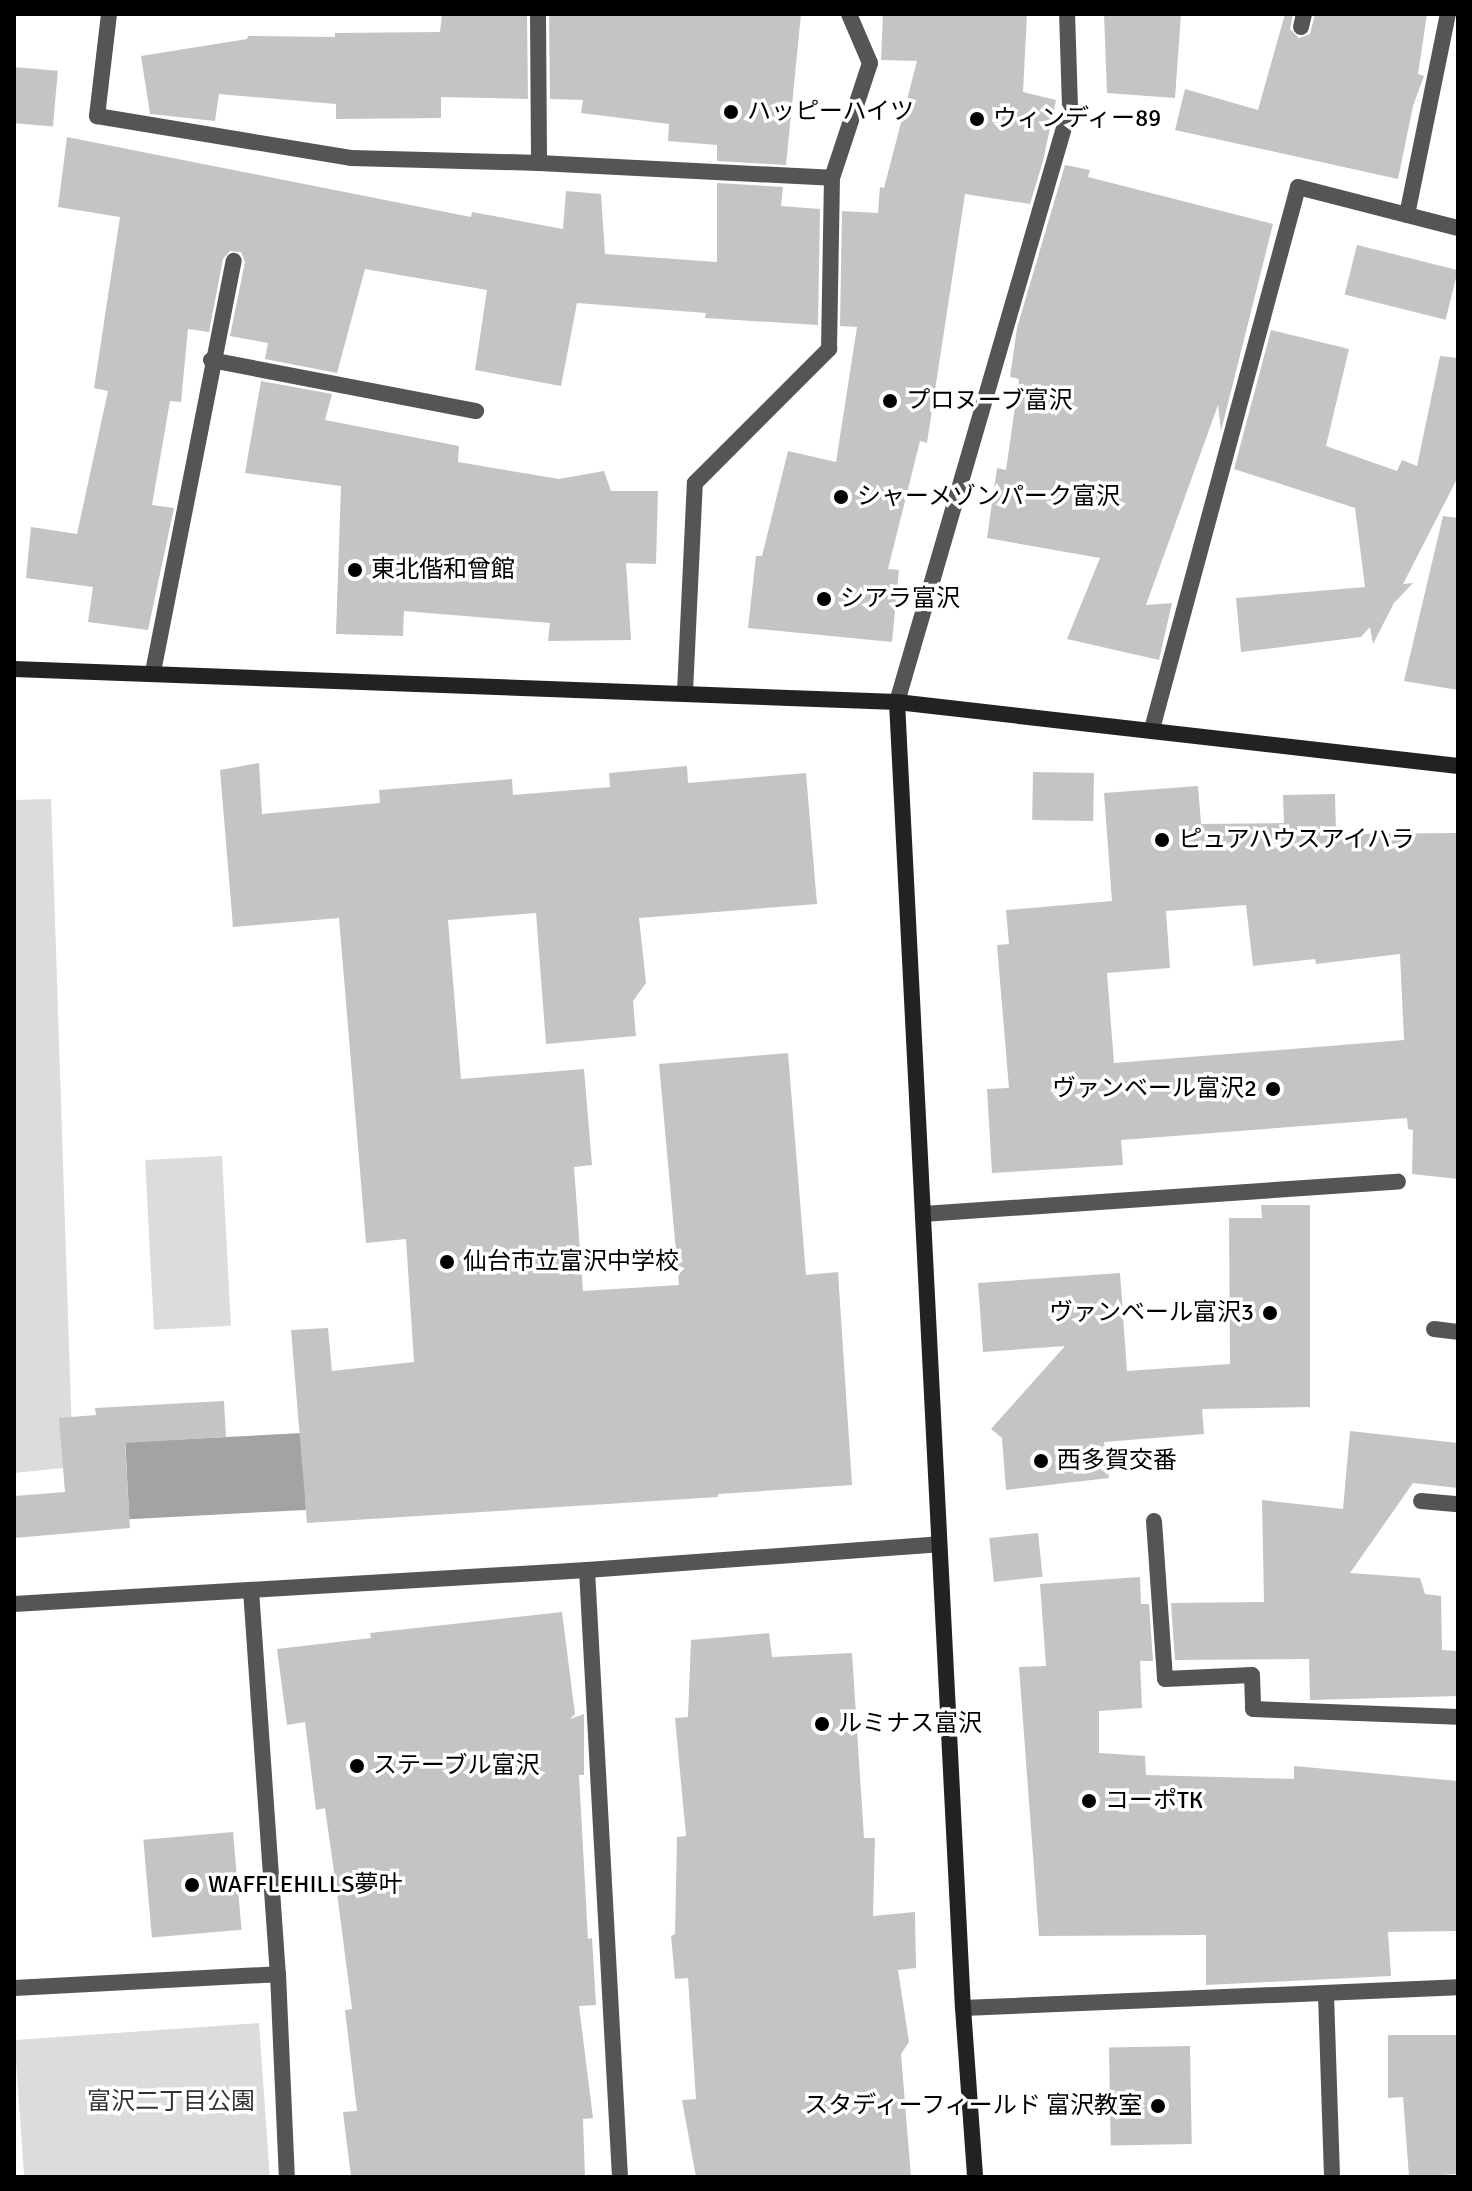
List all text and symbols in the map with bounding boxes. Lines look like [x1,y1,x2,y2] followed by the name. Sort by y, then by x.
[747,98,915,126] place label: ハッピーハイツ
[722,103,740,121] marker: ハッピーハイツ
[993,105,1163,133] place label: ウィンディー89
[968,110,986,128] marker: ウィンディー89
[906,387,1074,415] place label: プロヌーブ富沢
[881,392,899,410] marker: プロヌーブ富沢
[857,483,1121,511] place label: シャーメゾンパーク富沢
[832,488,850,506] marker: シャーメゾンパーク富沢
[371,556,515,584] place label: 東北偕和曾館
[346,561,364,579] marker: 東北偕和曾館
[840,585,960,613] place label: シアラ富沢
[815,590,833,608] marker: シアラ富沢
[1178,826,1418,854] place label: ピュアハウスアイハラ
[1153,831,1171,849] marker: ピュアハウスアイハラ
[1052,1075,1257,1103] place label: ヴァンベール富沢2
[1264,1080,1282,1098] marker: ヴァンベール富沢2
[463,1248,679,1276] place label: 仙台市立富沢中学校
[438,1253,456,1271] marker: 仙台市立富沢中学校
[1049,1299,1254,1327] place label: ヴァンベール富沢3
[1261,1304,1279,1322] marker: ヴァンベール富沢3
[1057,1447,1177,1475] place label: 西多賀交番
[1032,1452,1050,1470] marker: 西多賀交番
[838,1710,982,1738] place label: ルミナス富沢
[813,1715,831,1733] marker: ルミナス富沢
[373,1752,541,1780] place label: ステーブル富沢
[348,1757,366,1775] marker: ステーブル富沢
[1105,1787,1203,1815] place label: コーポTK
[1080,1792,1098,1810] marker: コーポTK
[208,1871,402,1899] place label: WAFFLEHILLS夢叶
[183,1876,201,1894] marker: WAFFLEHILLS夢叶
[87,2088,255,2116] park label: 富沢二丁目公園
[801,2092,1142,2120] place label: スタディーフィールド 富沢教室
[1149,2097,1167,2115] marker: スタディーフィールド 富沢教室

